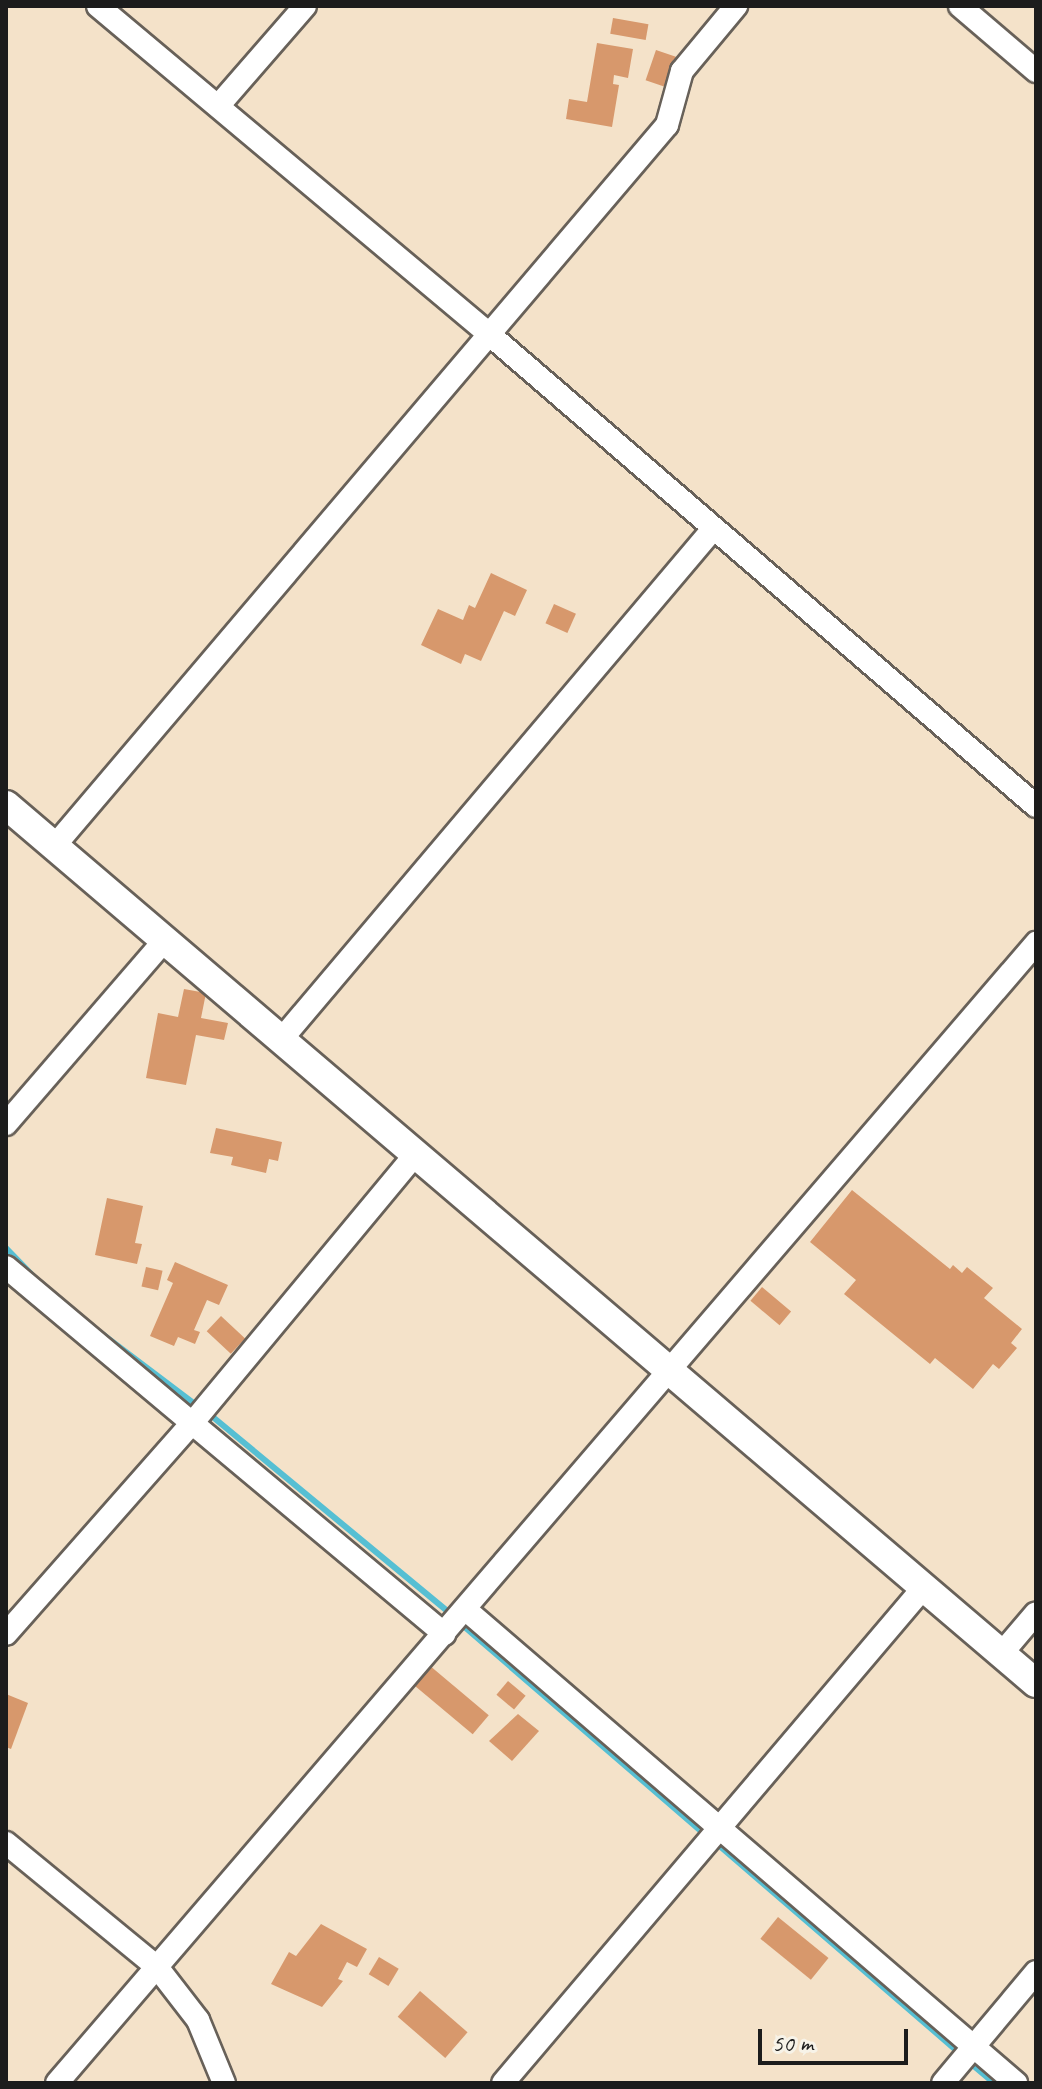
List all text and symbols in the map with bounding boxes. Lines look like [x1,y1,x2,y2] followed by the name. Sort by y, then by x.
[762,2013,912,2063] scale bar
[772,2028,813,2058] text: 50 m

